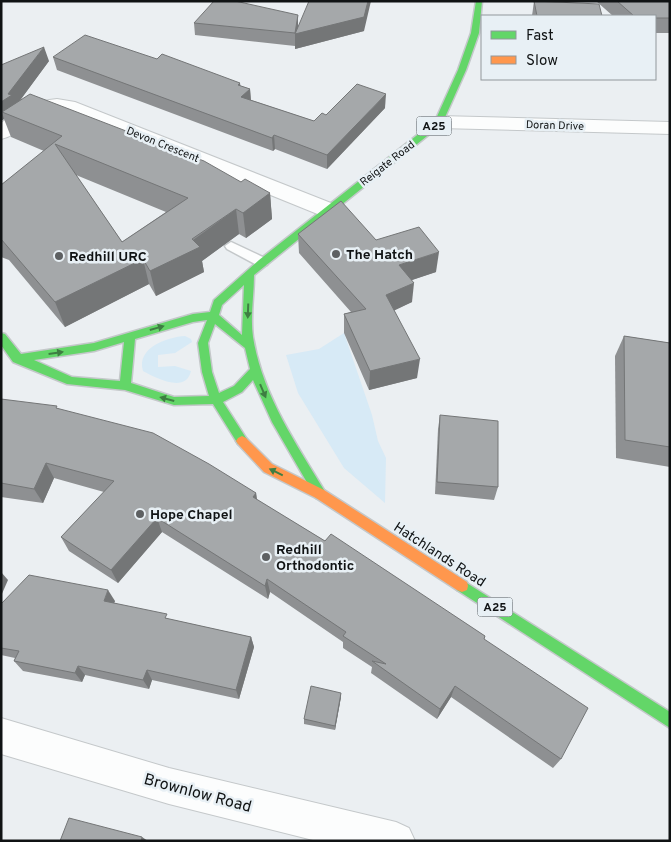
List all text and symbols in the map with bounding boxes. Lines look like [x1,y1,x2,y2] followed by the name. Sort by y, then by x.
[481,15,656,80] legend
[526,27,554,46] text: Fast
[526,52,558,71] text: Slow
[416,116,452,136] road number: A25
[526,118,584,134] street label: Doran Drive
[124,124,201,166] street label: Devon Crescent
[357,138,418,190] street label: Reigate Road
[346,247,413,264] place label: The Hatch
[330,248,342,260] marker: The Hatch
[69,249,147,266] place label: Redhill URC
[53,250,65,262] marker: Redhill URC
[243,303,251,319] one-way arrow
[150,324,165,332] one-way arrow
[48,348,64,356] one-way arrow
[259,384,267,399] one-way arrow
[160,395,175,403] one-way arrow
[269,468,283,476] one-way arrow
[150,507,233,524] place label: Hope Chapel
[134,508,146,520] marker: Hope Chapel
[390,519,488,591] street label: Hatchlands Road
[276,542,354,575] place label: Redhill Orthodontic
[260,551,272,563] marker: Redhill Orthodontic
[478,598,512,616] road number: A25
[141,770,254,818] street label: Brownlow Road

